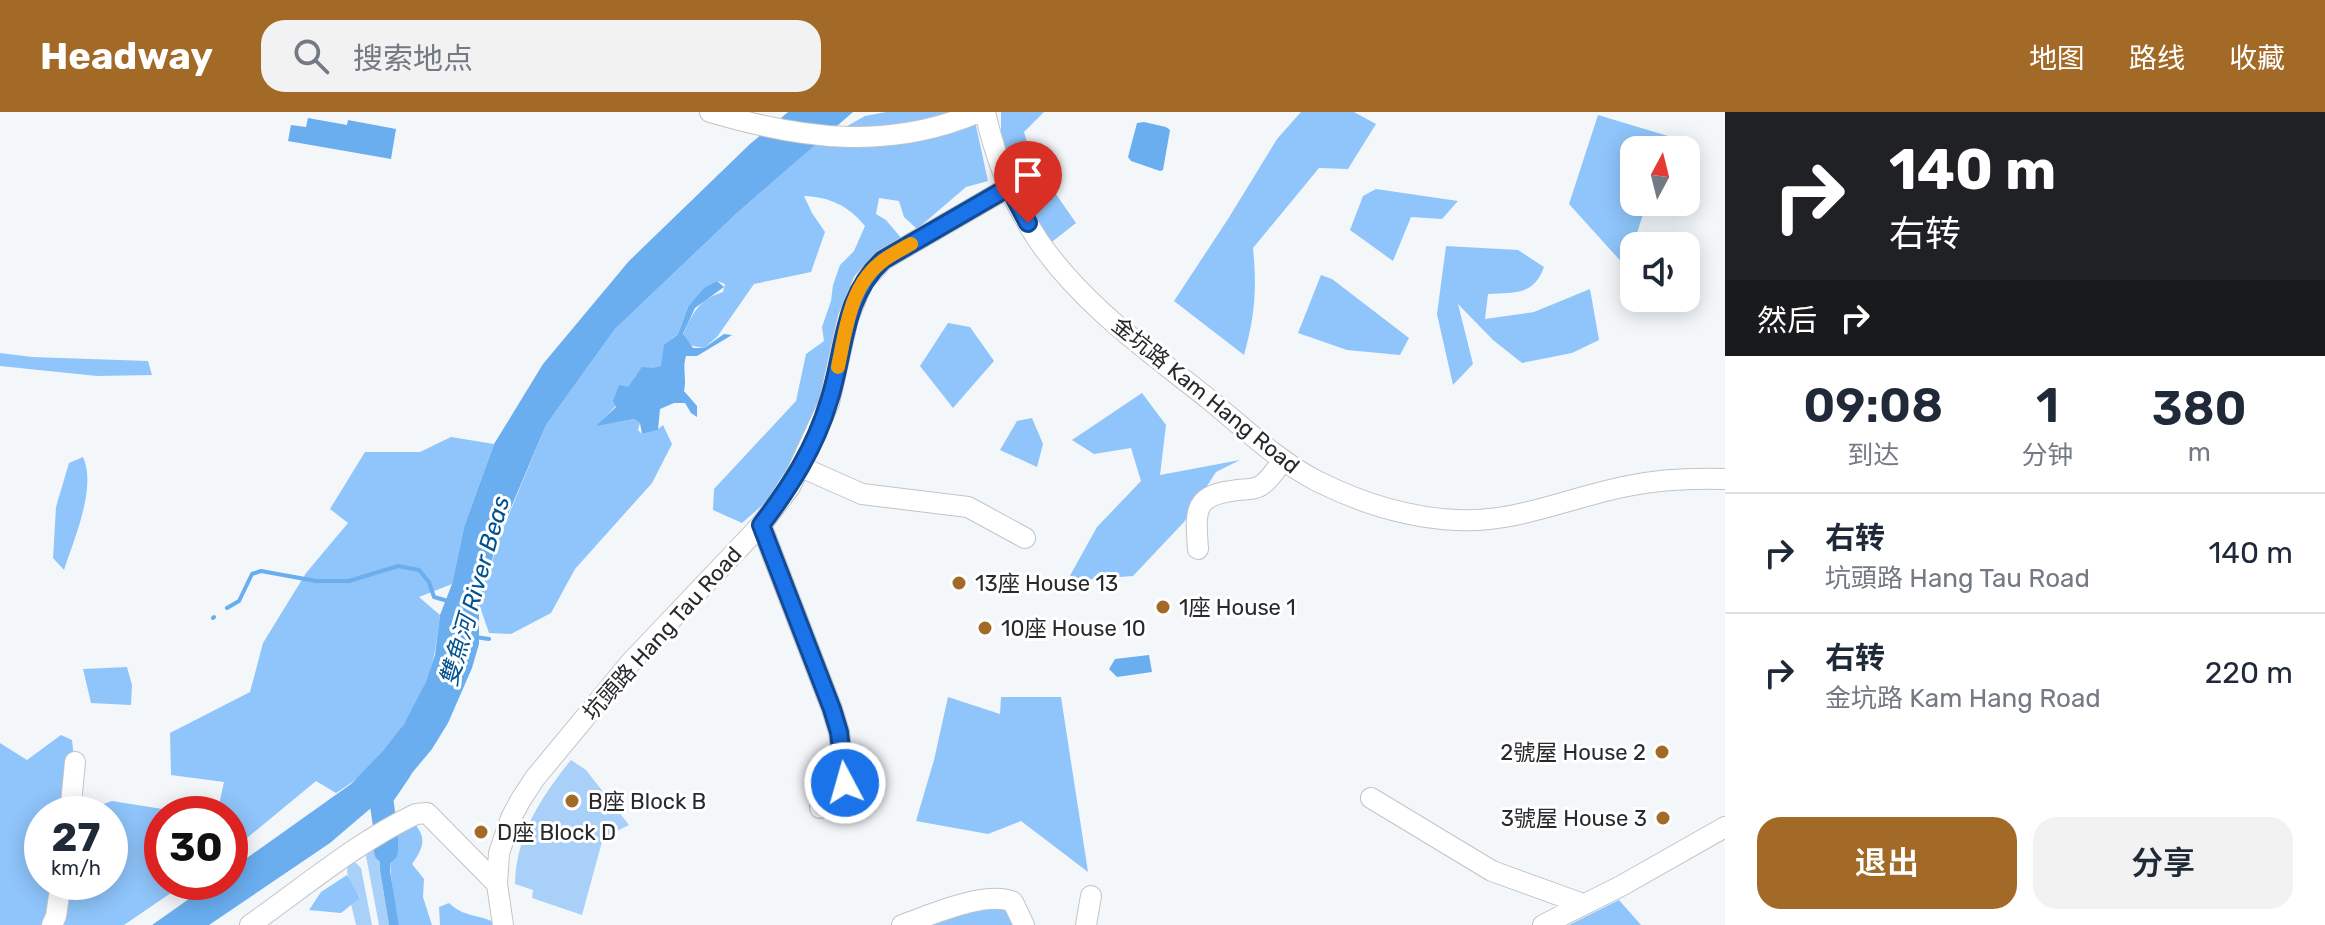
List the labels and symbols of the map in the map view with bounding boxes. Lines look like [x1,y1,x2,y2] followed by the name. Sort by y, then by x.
[1620,136,1700,216] north arrow
[994,141,1062,223] pin
[1106,311,1305,479] street label: 金坑路 Kam Hang Road
[434,493,516,689] water label: 雙魚河 River Beas
[577,541,747,726] street label: 坑頭路 Hang Tau Road
[975,570,1118,597] place label: 13座 House 13
[950,574,968,592] marker: 13座 House 13
[1179,594,1296,621] place label: 1座 House 1
[1154,598,1172,616] marker: 1座 House 1
[1001,615,1146,642] place label: 10座 House 10
[976,619,994,637] marker: 10座 House 10
[1500,739,1646,766] place label: 2號屋 House 2
[803,741,887,825] position arrow
[1653,743,1671,761] marker: 2號屋 House 2
[588,788,706,815] place label: B座 Block B
[563,792,581,810] marker: B座 Block B
[144,796,248,900] speed limit sign: 30
[1501,805,1647,832] place label: 3號屋 House 3
[1654,809,1672,827] marker: 3號屋 House 3
[497,819,616,846] place label: D座 Block D
[472,823,490,841] marker: D座 Block D

